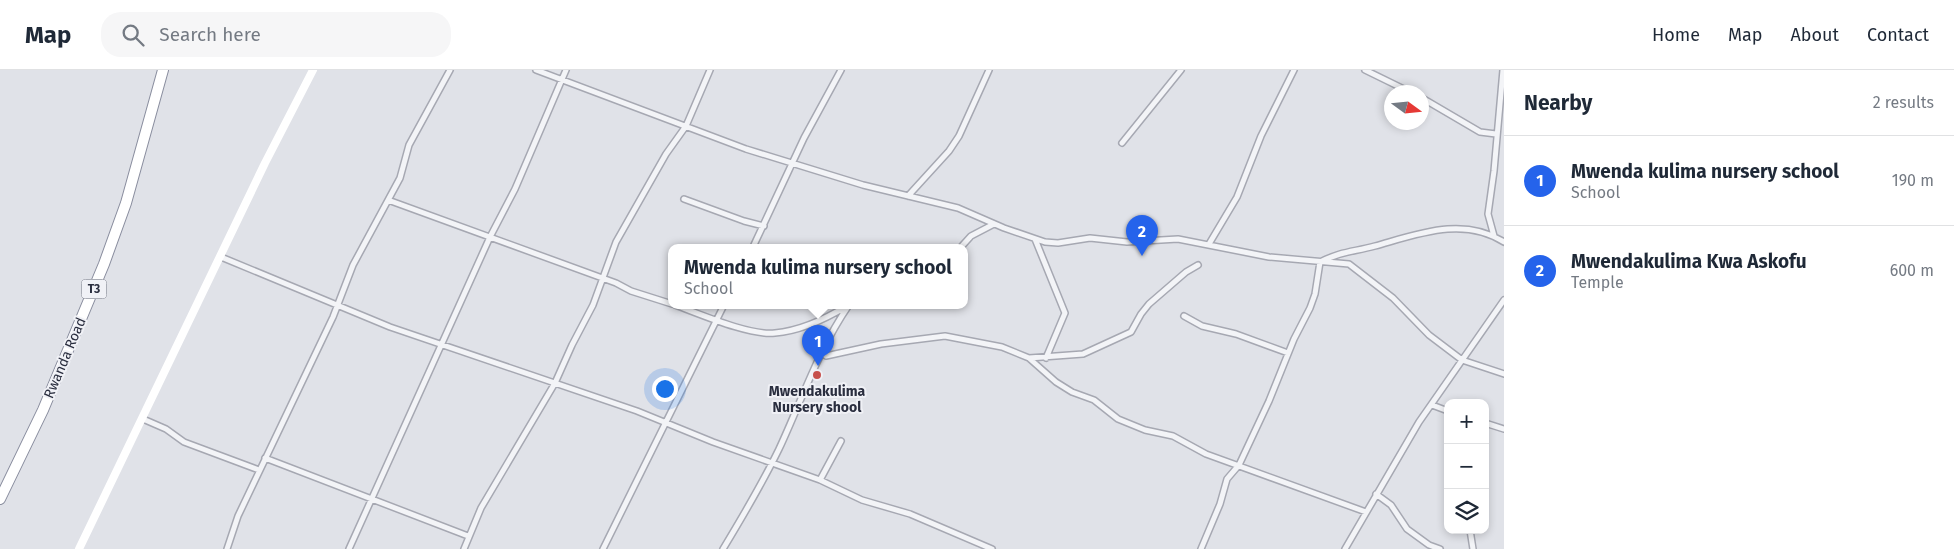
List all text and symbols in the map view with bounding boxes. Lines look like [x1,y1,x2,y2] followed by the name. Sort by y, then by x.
[101,12,451,57] search box
[25,21,71,49] text: Map
[119,21,147,49] icon: search
[159,23,261,46] text: Search here
[1652,24,1700,46] text: Home
[1728,24,1762,46] text: Map
[1790,24,1839,46] text: About
[1867,24,1929,46] text: Contact
[1384,85,1429,130] north arrow
[1524,90,1592,116] text: Nearby
[1873,93,1934,112] text: 2 results
[1571,160,1839,183] text: Mwenda kulima nursery school
[1536,171,1544,190] text: 1
[1892,171,1934,190] text: 190 m
[1571,183,1620,202] text: School
[1126,215,1158,256] pin: 2
[668,244,968,309] popup
[1571,250,1807,273] text: Mwendakulima Kwa Askofu
[684,256,952,279] text: Mwenda kulima nursery school
[1536,261,1544,280] text: 2
[1890,261,1934,280] text: 600 m
[1571,273,1624,292] text: Temple
[684,279,733,298] text: School
[82,280,106,298] road number: T3
[40,315,90,401] street label: Rwanda Road
[802,325,834,366] pin: 1
[811,369,823,381] marker: Mwendakulima Nursery shool
[652,376,678,402] your location
[769,383,866,416] place label: Mwendakulima Nursery shool
[1444,399,1489,534] map controls
[1444,399,1489,444] button: +
[1444,444,1489,489] button: −
[1444,489,1489,534] button: layers

